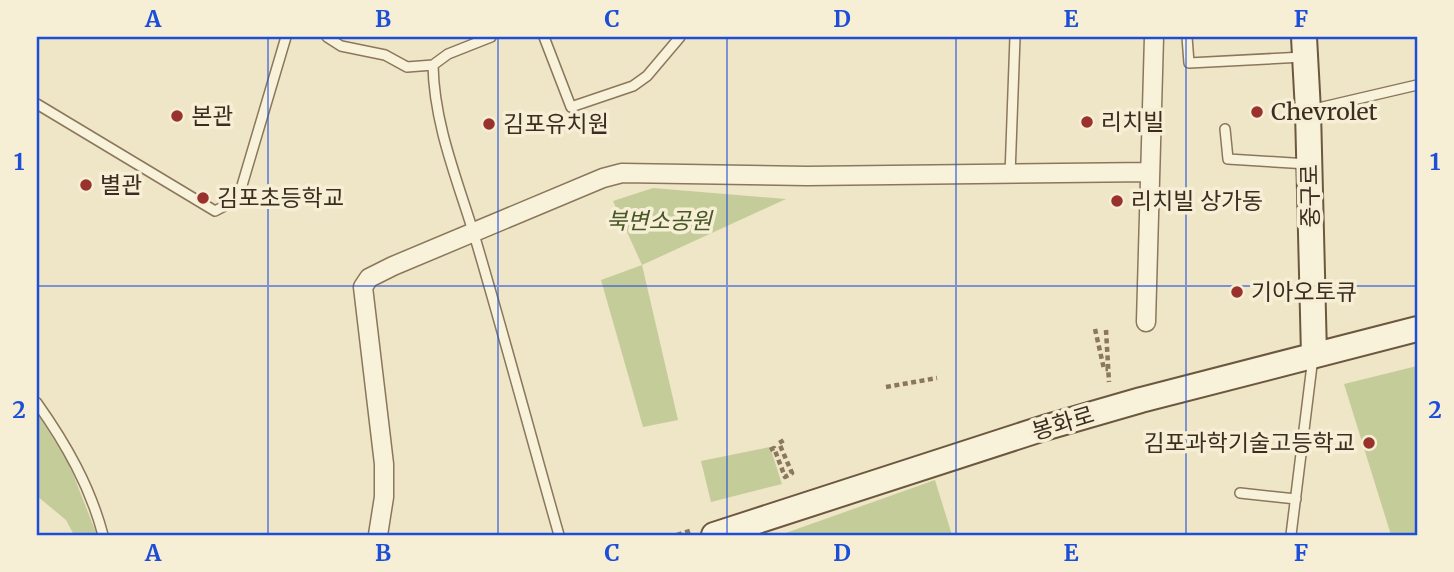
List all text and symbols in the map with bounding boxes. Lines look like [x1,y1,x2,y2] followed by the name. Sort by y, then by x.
[144,4,162,33] text: A
[375,4,391,33] text: B
[604,4,620,33] text: C
[833,4,851,33] text: D
[1063,4,1079,33] text: E
[1294,4,1308,33] text: F
[1271,97,1378,126] place label: Chevrolet
[191,101,233,130] place label: 본관
[1249,104,1265,120] marker: Chevrolet
[1101,107,1164,136] place label: 리치빌
[169,108,185,124] marker: 본관
[503,109,609,138] place label: 김포유치원
[1079,114,1095,130] marker: 리치빌
[481,116,497,132] marker: 김포유치원
[14,147,25,176] text: 1
[1430,147,1441,176] text: 1
[1294,164,1325,228] street label: 중구로
[100,170,142,199] place label: 별관
[78,177,94,193] marker: 별관
[217,183,344,212] place label: 김포초등학교
[1131,186,1263,215] place label: 리치빌 상가동
[195,190,211,206] marker: 김포초등학교
[1109,193,1125,209] marker: 리치빌 상가동
[606,206,714,235] park label: 북변소공원
[1251,277,1357,306] place label: 기아오토큐
[1229,284,1245,300] marker: 기아오토큐
[12,395,26,424] text: 2
[1428,395,1442,424] text: 2
[1028,399,1097,446] street label: 봉화로
[1143,428,1355,457] place label: 김포과학기술고등학교
[1361,435,1377,451] marker: 김포과학기술고등학교
[144,538,162,567] text: A
[375,538,391,567] text: B
[604,538,620,567] text: C
[833,538,851,567] text: D
[1063,538,1079,567] text: E
[1294,538,1308,567] text: F

